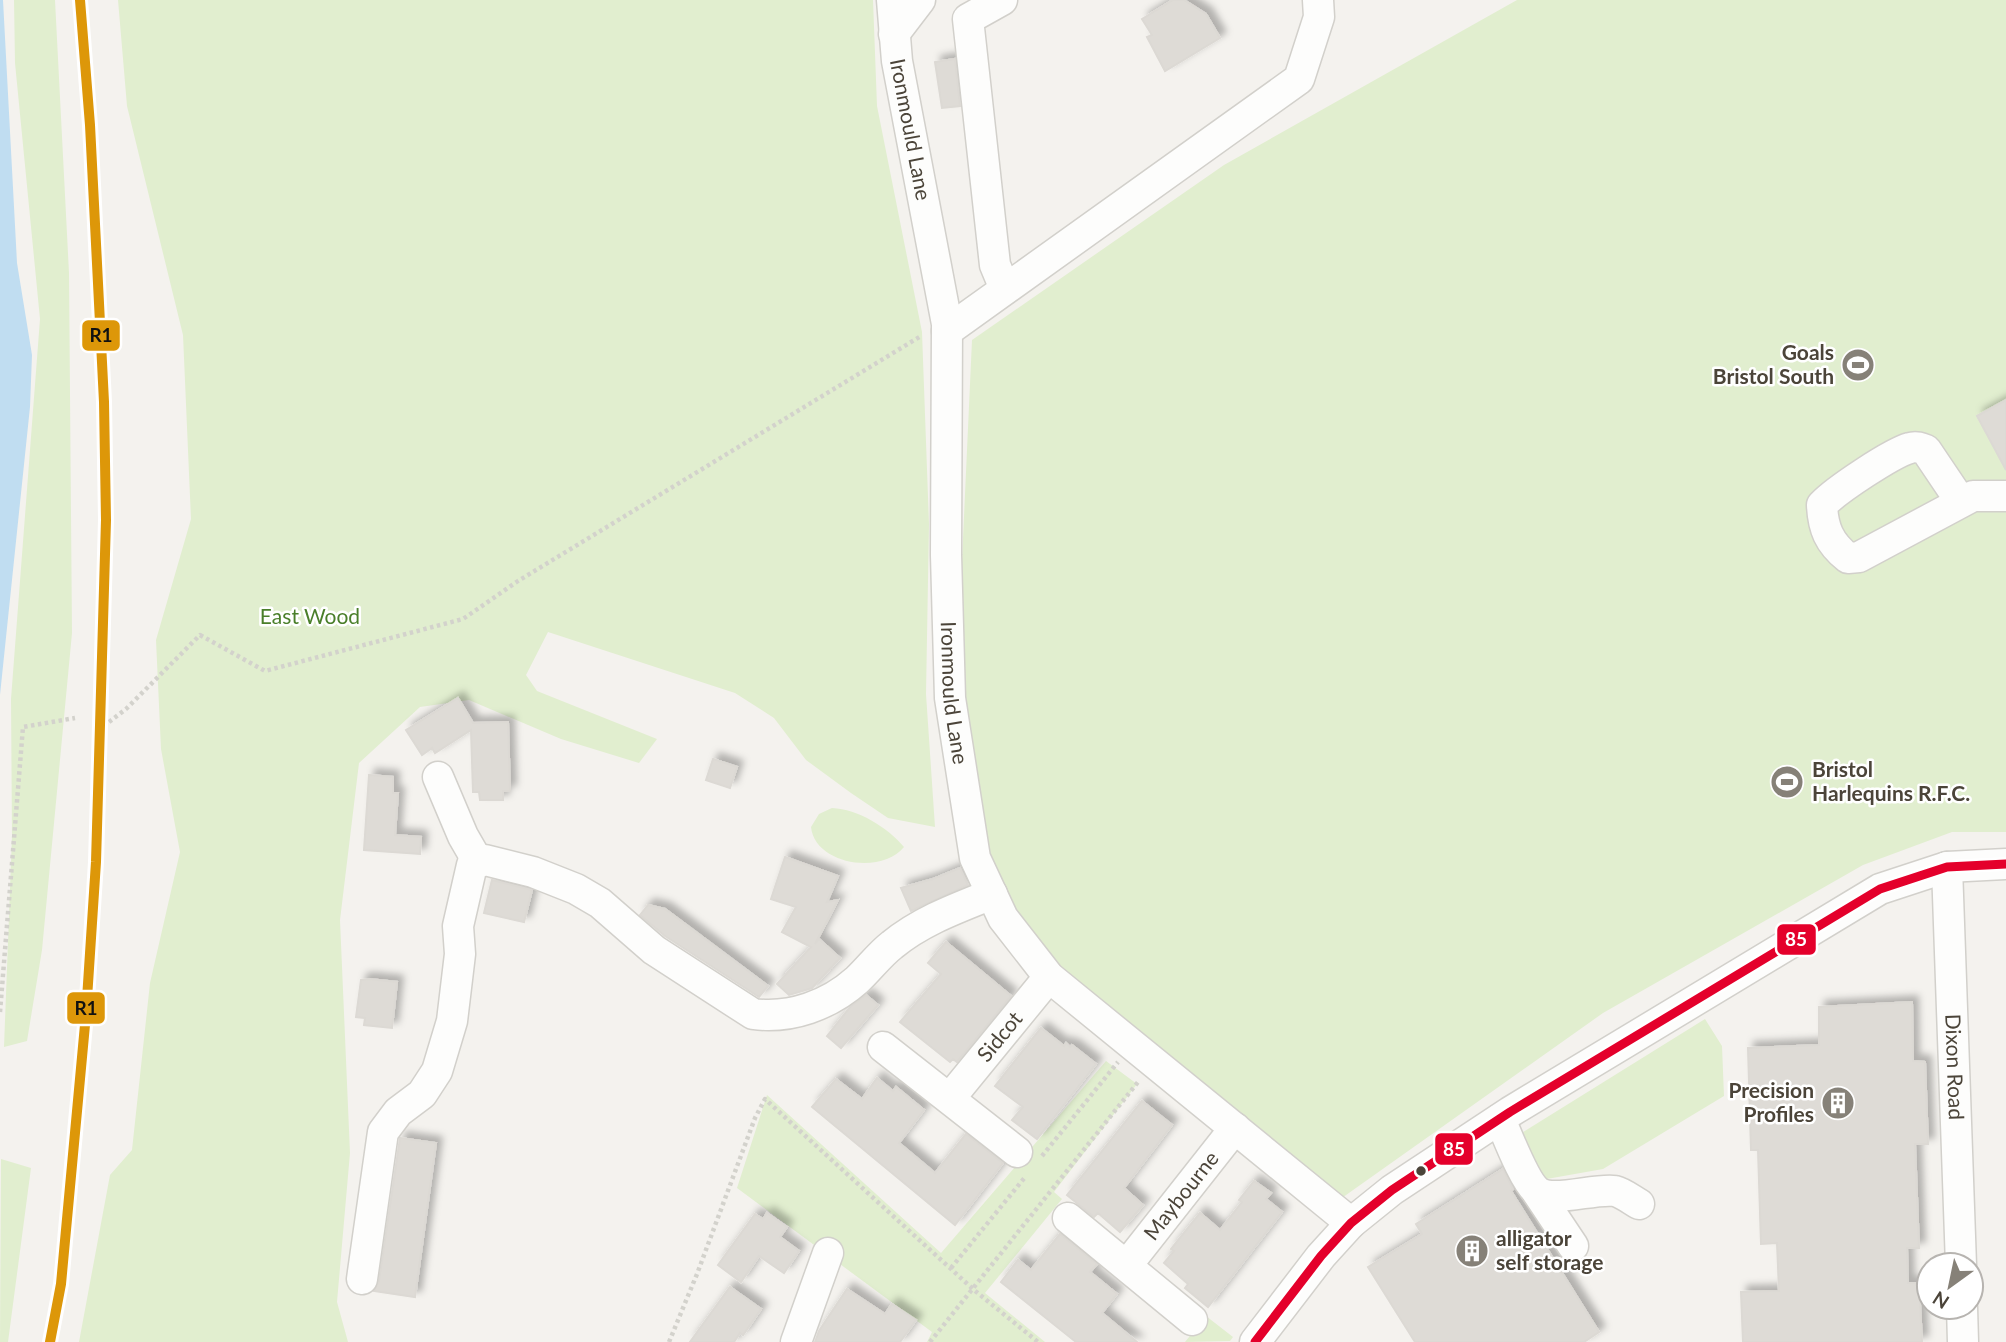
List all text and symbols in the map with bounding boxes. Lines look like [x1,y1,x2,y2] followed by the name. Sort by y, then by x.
[886,56,937,202] street label: Ironmould Lane
[81,319,121,352] line badge: R1
[89,323,113,346] text: R1
[1713,339,1834,388] place label: Goals Bristol South
[1839,346,1877,384] sports icon: Goals Bristol South
[260,603,360,628] park label: East Wood
[937,621,974,766] street label: Ironmould Lane
[1812,756,1970,805] place label: Bristol Harlequins R.F.C.
[1768,763,1806,801] sports icon: Bristol Harlequins R.F.C.
[1776,923,1817,956] line badge: 85
[1785,927,1807,950] text: 85
[66,991,106,1025] line badge: R1
[74,996,98,1019] text: R1
[971,1005,1027,1066] street label: Sidcot
[1941,1013,1970,1120] street label: Dixon Road
[1728,1077,1814,1126] place label: Precision Profiles
[1819,1084,1857,1122] building icon: Precision Profiles
[1434,1132,1474,1166] line badge: 85
[1443,1137,1465,1160] text: 85
[1138,1146,1223,1244] street label: Maybourne
[1414,1164,1428,1178] unlabelled marker
[1496,1225,1603,1274] place label: alligator self storage
[1453,1232,1491,1270] building icon: alligator self storage
[1915,1251,1985,1321] north arrow
[1928,1287,1953,1314] text: N

